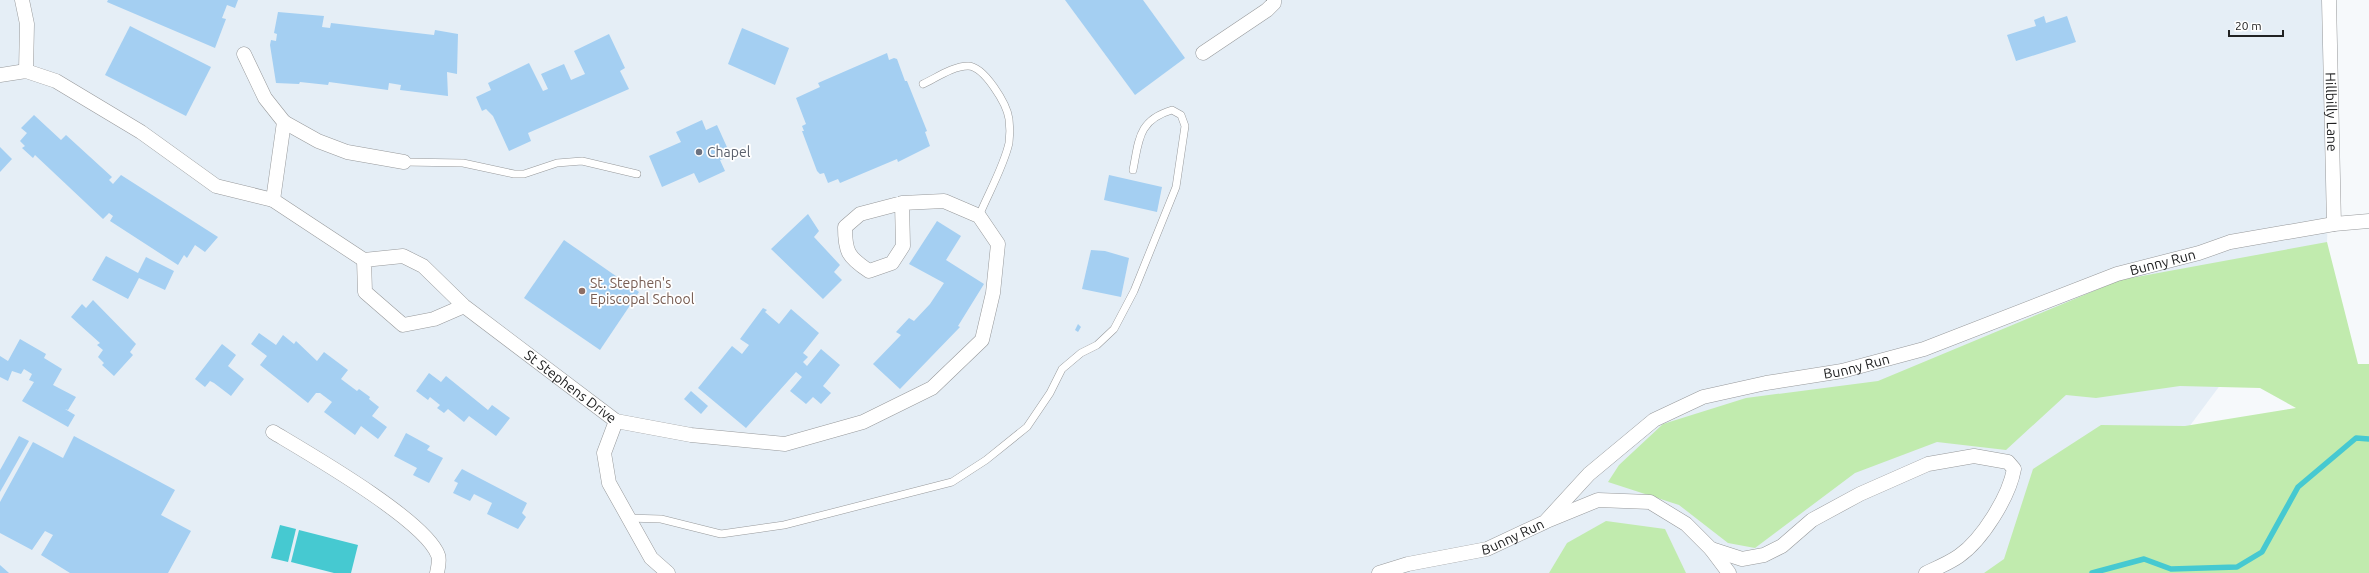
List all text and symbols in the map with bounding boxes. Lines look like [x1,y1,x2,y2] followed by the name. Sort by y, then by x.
[2229,12,2283,38] scale bar
[2235,19,2262,32] text: 20 m
[2323,72,2340,152] street label: Hillbilly Lane
[707,144,751,160] place label: Chapel
[694,147,704,157] marker: Chapel
[2128,246,2197,278] street label: Bunny Run
[590,275,695,307] place label: St. Stephen's Episcopal School
[577,286,587,296] marker: St. Stephen's Episcopal School
[521,347,620,426] street label: St Stephens Drive
[1822,351,1891,382] street label: Bunny Run
[1480,516,1547,558] street label: Bunny Run

